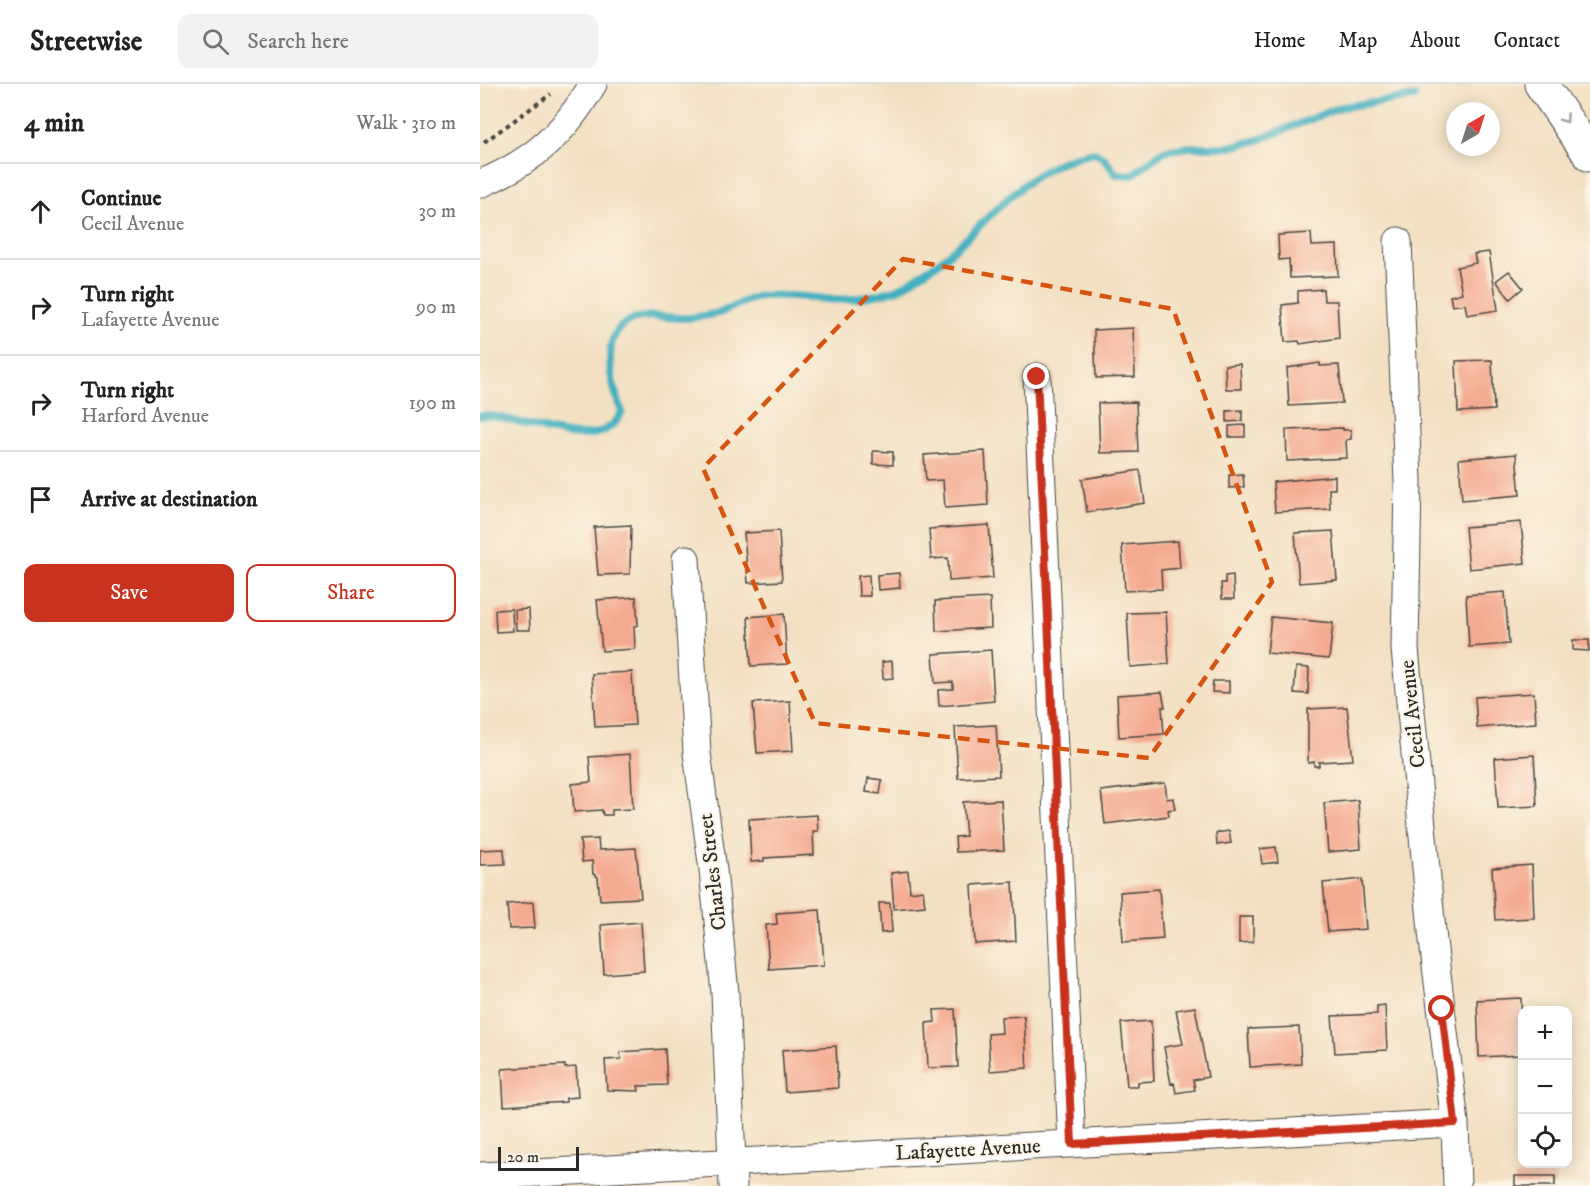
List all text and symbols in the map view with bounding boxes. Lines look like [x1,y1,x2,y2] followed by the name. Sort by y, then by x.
[178,14,598,68] search box
[30,24,142,59] text: Streetwise
[199,25,232,58] icon: search
[247,28,349,55] text: Search here
[1254,28,1306,54] text: Home
[1339,28,1377,54] text: Map
[1410,28,1461,54] text: About
[1494,28,1560,54] text: Contact
[1446,102,1500,156] north arrow
[24,107,84,140] text: 4 min
[356,111,456,136] text: Walk · 310 m
[1558,113,1569,124] one-way arrow
[81,185,162,212] text: Continue
[24,195,57,228] icon: ahead
[418,199,456,224] text: 30 m
[81,212,184,237] text: Cecil Avenue
[81,281,174,308] text: Turn right
[24,291,57,324] icon: right
[416,295,456,320] text: 90 m
[81,308,220,333] text: Lafayette Avenue
[1023,363,1049,389] route end
[81,377,174,404] text: Turn right
[24,387,57,420] icon: right
[409,391,456,416] text: 190 m
[81,404,209,429] text: Harford Avenue
[24,483,57,516] icon: arrive
[81,486,258,513] text: Arrive at destination
[24,564,234,622] button: Save
[246,564,456,622] button: Share
[1394,658,1432,769] street label: Cecil Avenue
[693,812,733,932] street label: Charles Street
[1428,995,1454,1021] route start
[1518,1006,1572,1168] map controls
[1518,1006,1572,1060] button: +
[1518,1060,1572,1114] button: −
[1518,1114,1572,1168] button: locate
[895,1133,1042,1167] street label: Lafayette Avenue
[498,1144,579,1172] scale bar
[507,1147,539,1167] text: 20 m

